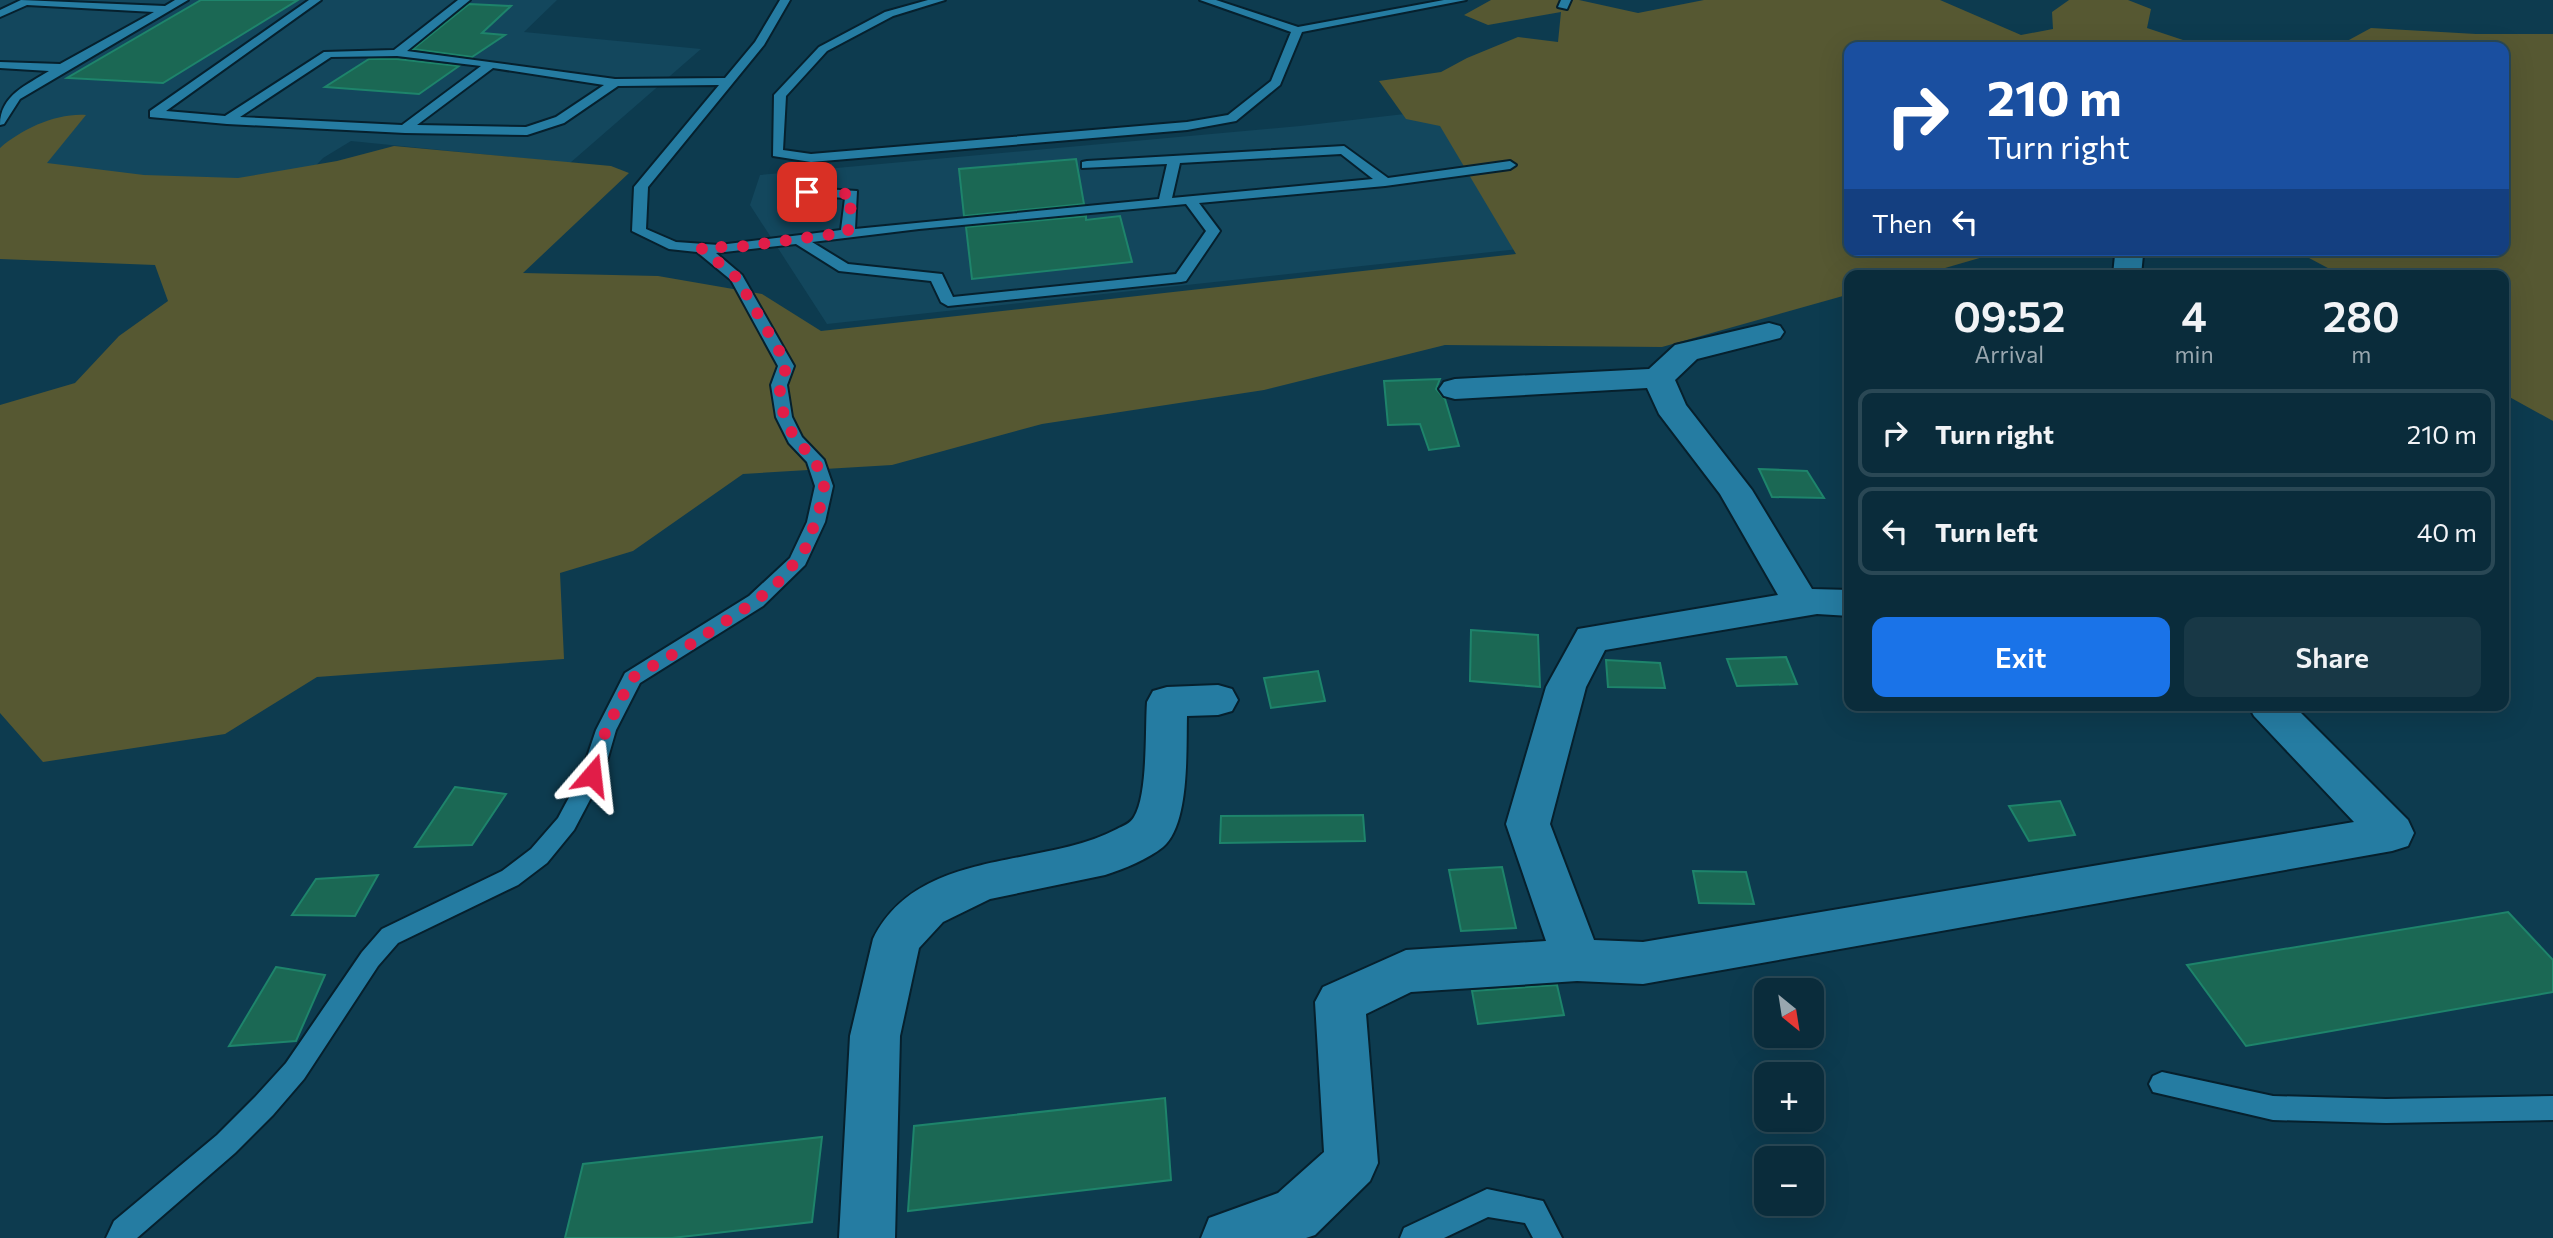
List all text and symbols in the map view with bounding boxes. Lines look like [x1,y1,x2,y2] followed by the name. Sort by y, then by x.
[1987,66,2122,126] text: 210 m
[1872,70,1963,161] icon: right
[1987,126,2130,166] text: Turn right
[777,162,837,222] pin
[788,173,826,211] icon: arrive
[1946,203,1984,241] icon: left
[1872,207,1932,238] text: Then
[1953,289,2065,341] text: 09:52
[2181,289,2207,341] text: 4
[2323,289,2400,341] text: 280
[1974,340,2044,368] text: Arrival
[2175,340,2214,368] text: min
[2351,340,2371,368] text: m
[1876,414,1914,452] icon: right
[1935,418,2054,449] text: Turn right
[2407,418,2477,449] text: 210 m
[1876,512,1914,550] icon: left
[1935,516,2038,547] text: Turn left
[2417,516,2477,547] text: 40 m
[1872,617,2170,697] button: Exit
[2184,617,2481,697] button: Share
[555,738,629,812] position arrow
[1754,978,1824,1048] north arrow
[1754,978,1824,1216] map controls
[1754,1062,1824,1132] button: +
[1754,1146,1824,1216] button: −

